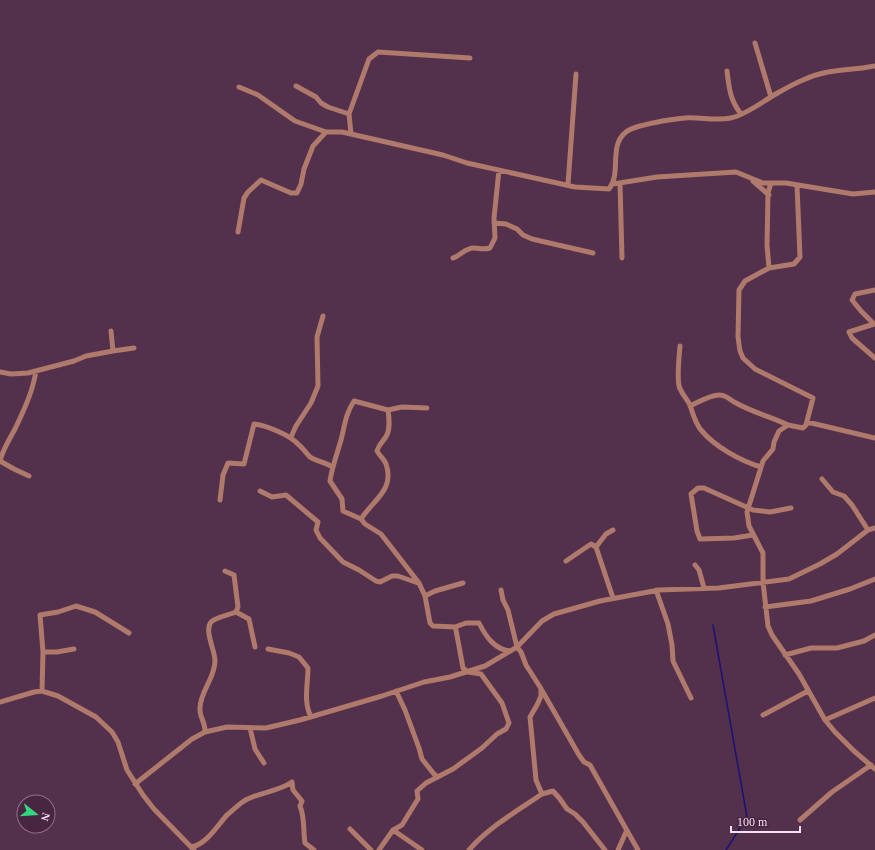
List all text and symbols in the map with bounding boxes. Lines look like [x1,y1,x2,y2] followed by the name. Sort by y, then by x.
[16,794,56,834] north arrow
[731,808,800,834] scale bar
[39,811,52,823] text: N
[737,815,768,829] text: 100 m

